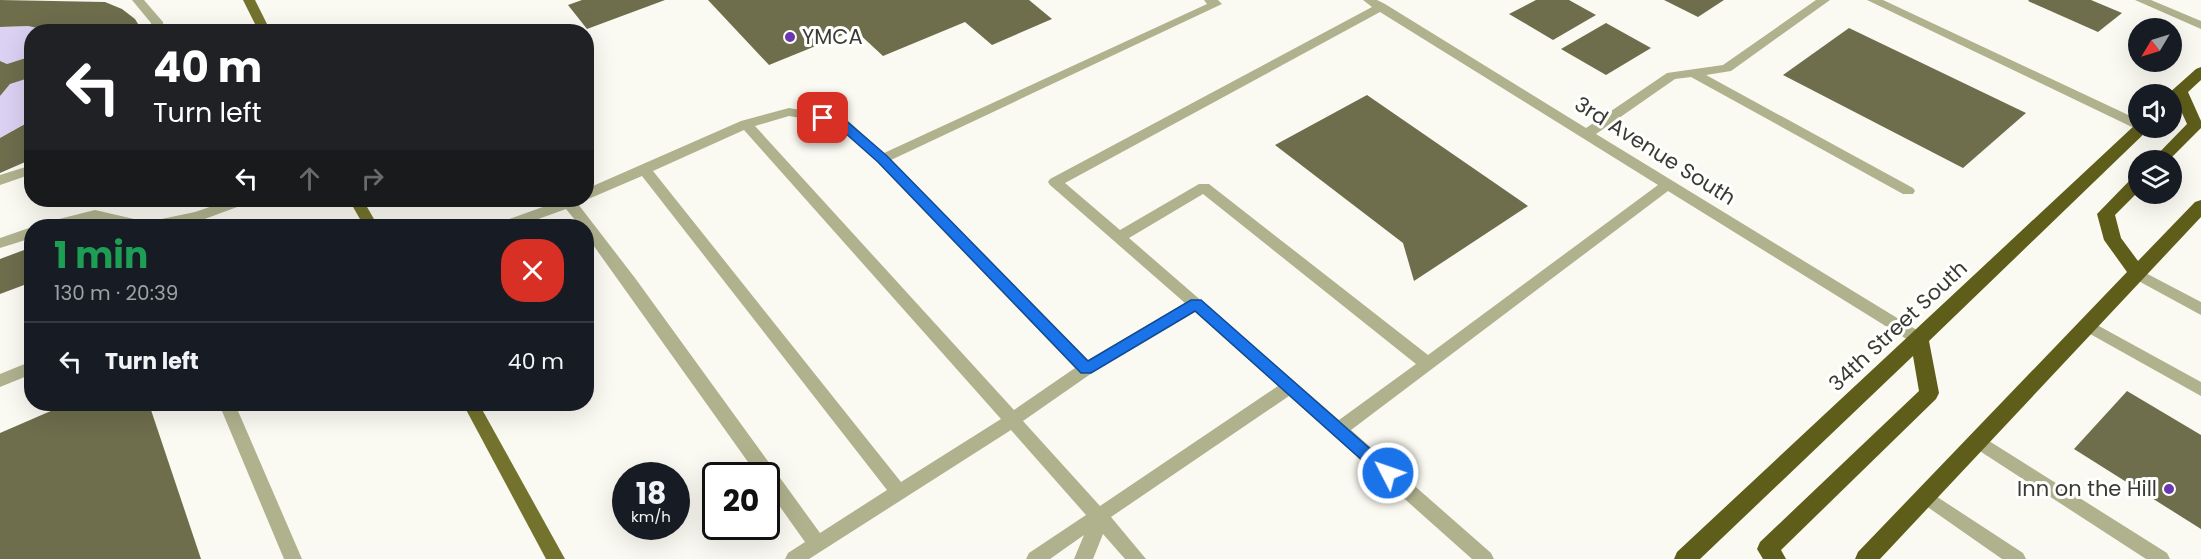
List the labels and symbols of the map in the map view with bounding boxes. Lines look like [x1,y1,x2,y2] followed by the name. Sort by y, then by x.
[2128,18,2182,72] north arrow
[802,22,863,51] place label: YMCA
[783,30,797,44] marker: YMCA
[1569,89,1741,212] street label: 3rd Avenue South
[797,92,848,143] pin
[1822,254,1973,398] street label: 34th Street South
[1356,441,1420,505] position arrow
[702,462,780,540] speed limit sign: 20
[2017,474,2157,503] place label: Inn on the Hill
[2162,482,2176,496] marker: Inn on the Hill

